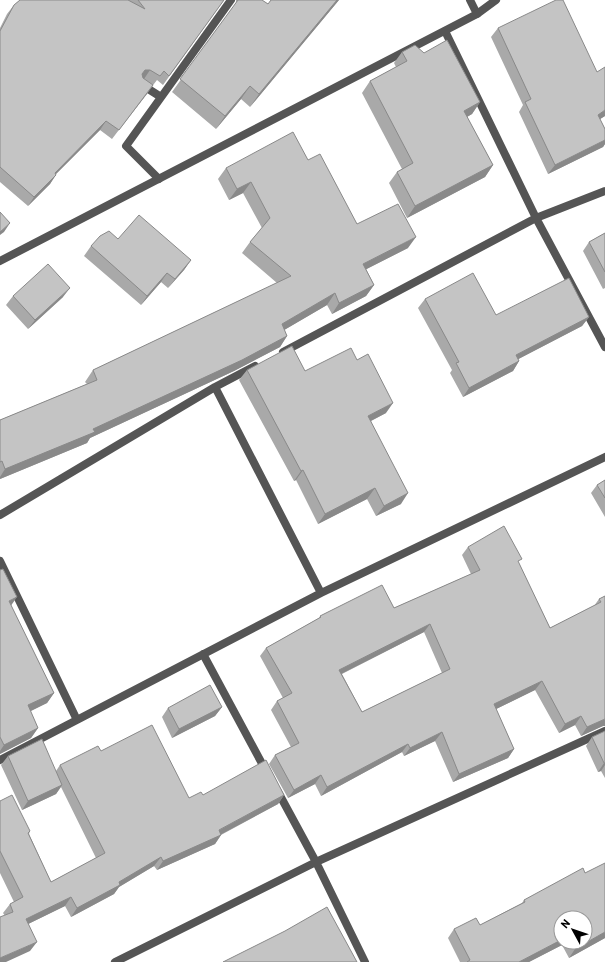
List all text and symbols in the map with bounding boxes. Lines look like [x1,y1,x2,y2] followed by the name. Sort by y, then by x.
[553,910,593,950] north arrow
[558,916,572,930] text: N

